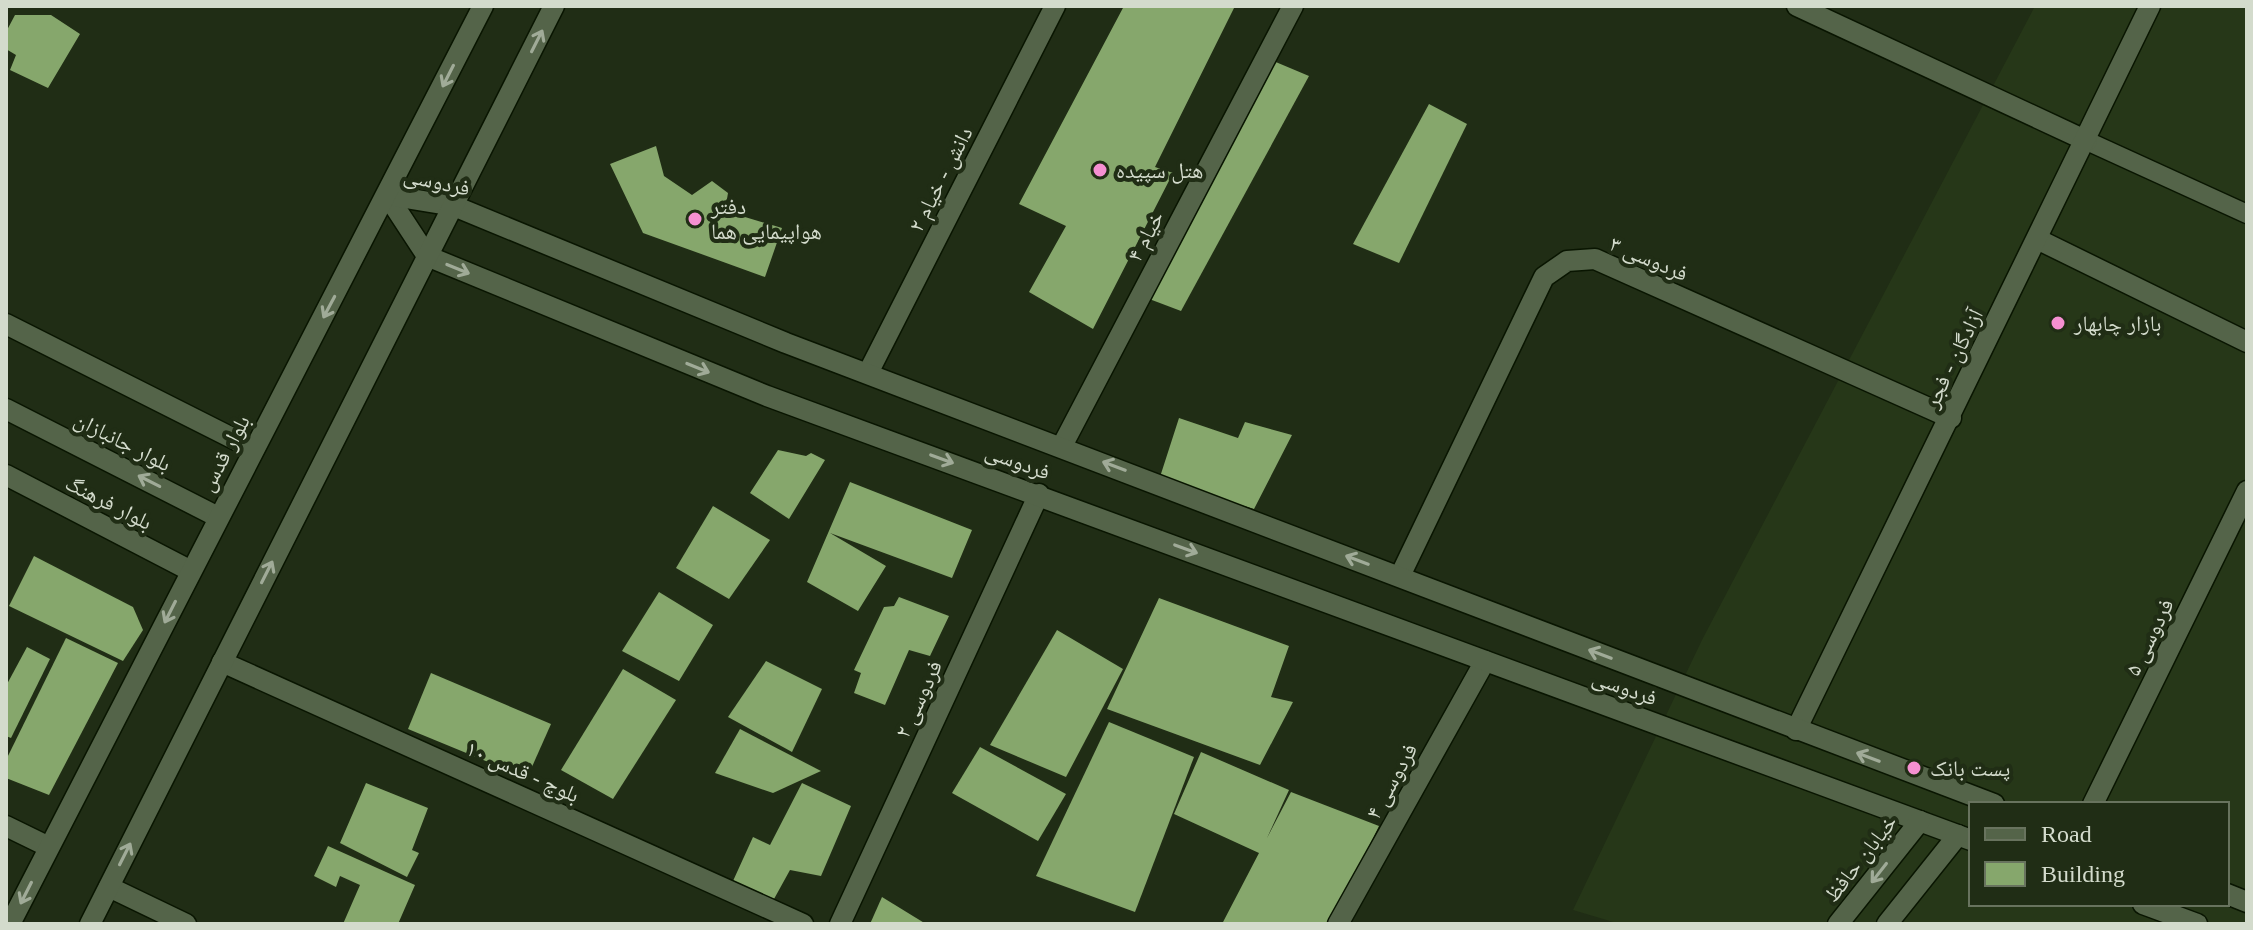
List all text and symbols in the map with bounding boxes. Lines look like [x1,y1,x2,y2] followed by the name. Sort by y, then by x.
[530,29,545,53] one-way arrow
[439,63,455,87] one-way arrow
[903,122,979,237] street label: دانش - خیام ۲
[1116,158,1203,184] place label: هتل سپیده
[1091,161,1109,179] marker: هتل سپیده
[401,162,472,202] street label: فردوسی
[710,194,822,245] place label: دفتر هواپیمایی هما
[1122,207,1171,267] street label: خیام ۴
[686,210,704,228] marker: دفتر هواپیمایی هما
[1606,231,1692,287] street label: فردوسی ۳
[445,263,470,277] one-way arrow
[320,294,336,318] one-way arrow
[1918,304,1989,413] street label: آزادگان - فجر
[2073,311,2161,337] place label: بازار چابهار
[2049,314,2067,332] marker: بازار چابهار
[685,362,710,376] one-way arrow
[70,406,175,477] street label: بلوار جانبازان
[194,411,256,496] street label: بلوار قدس
[982,438,1054,486] street label: فردوسی
[929,453,954,467] one-way arrow
[1103,458,1127,472] one-way arrow
[61,470,156,535] street label: بلوار فرهنگ
[137,473,161,489] one-way arrow
[1173,543,1198,557] one-way arrow
[1345,552,1370,566] one-way arrow
[260,561,276,585] one-way arrow
[2120,595,2180,680] street label: فردوسی ۵
[161,599,177,623] one-way arrow
[1588,646,1612,660] one-way arrow
[890,657,948,742] street label: فردوسی ۲
[1589,664,1661,712] street label: فردوسی
[462,735,583,808] street label: بلوچ - قدس ۱۰
[1361,739,1423,824] street label: فردوسی ۴
[1856,749,1881,763] one-way arrow
[1930,756,2010,782] place label: پست بانک
[1905,759,1923,777] marker: پست بانک
[1969,802,2229,906] legend
[1819,810,1903,907] street label: خیابان حافظ
[2041,821,2092,847] text: Road
[118,843,134,867] one-way arrow
[2041,861,2125,887] text: Building
[1870,862,1888,883] one-way arrow
[17,881,33,904] one-way arrow

